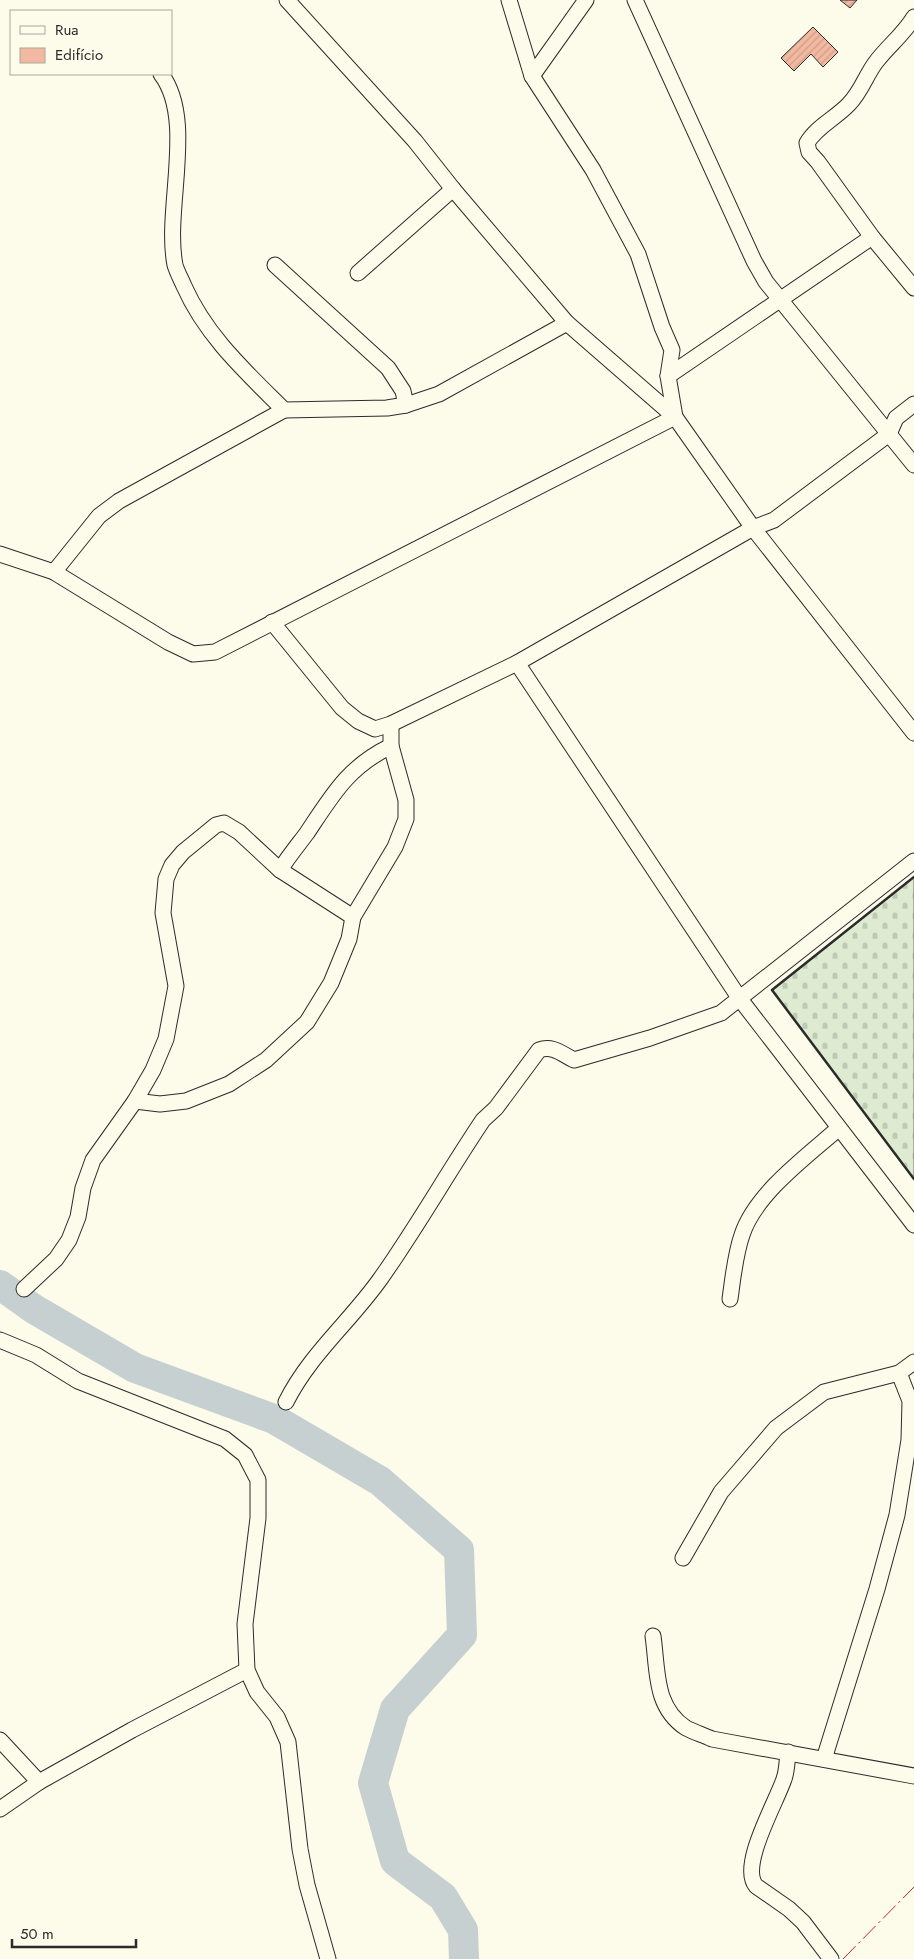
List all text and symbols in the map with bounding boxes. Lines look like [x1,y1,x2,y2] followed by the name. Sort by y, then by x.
[10,10,172,75] legend
[55,19,79,41] text: Rua
[55,44,103,66] text: Edifício
[12,1916,136,1948] scale bar
[20,1923,54,1945] text: 50 m

